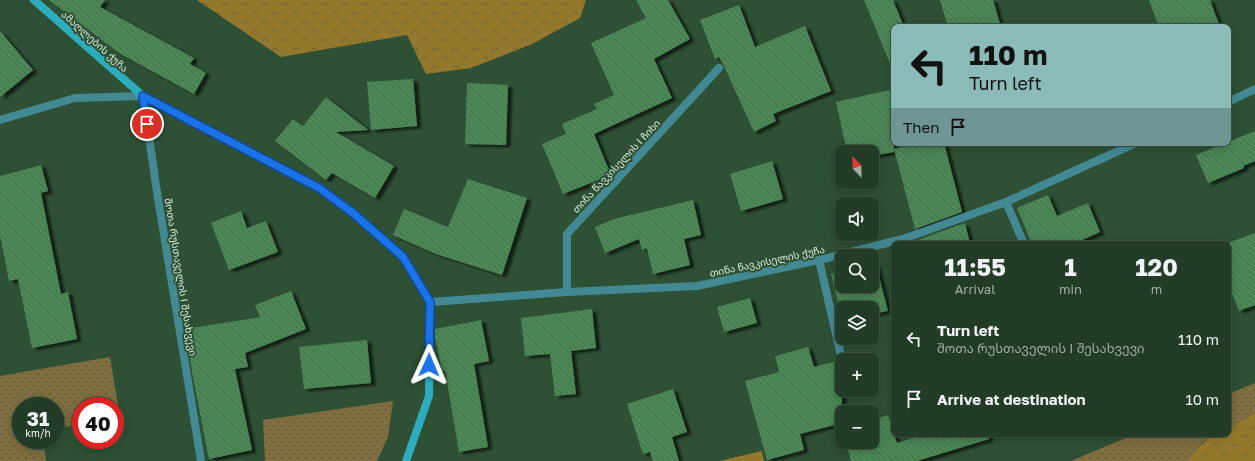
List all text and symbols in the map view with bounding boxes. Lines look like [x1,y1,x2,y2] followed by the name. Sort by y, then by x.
[59,8,131,75] street label: ამაღლების ქუჩა
[969,38,1048,71] text: 110 m
[903,40,955,92] icon: left
[969,72,1042,94] text: Turn left
[130,107,164,141] pin
[136,113,158,135] icon: arrive
[947,116,969,138] icon: arrive
[570,117,663,216] street label: თინა წავკისელის I ჩიხი
[903,118,939,136] text: Then
[835,145,879,189] north arrow
[835,145,879,449] map controls
[162,197,199,357] street label: შოთა რუსთაველის I შესახვევი
[835,197,879,241] button: sound
[708,243,826,280] street label: თინა წავკისელის ქუჩა
[835,249,879,293] button: search
[944,252,1006,281] text: 11:55
[1064,252,1077,281] text: 1
[1135,252,1178,281] text: 120
[955,281,995,297] text: Arrival
[1059,281,1082,297] text: min
[1151,281,1162,297] text: m
[835,301,879,345] button: layers
[937,321,999,339] text: Turn left
[903,328,925,350] icon: left
[1178,330,1219,348] text: 110 m
[937,340,1145,356] text: შოთა რუსთაველის I შესახვევი
[408,344,450,386] position arrow
[835,353,879,397] button: +
[903,388,925,410] icon: arrive
[937,390,1086,408] text: Arrive at destination
[1185,390,1219,408] text: 10 m
[72,397,124,449] speed limit sign: 40
[835,405,879,449] button: −
[27,406,49,430] text: 31
[25,427,51,439] text: km/h

